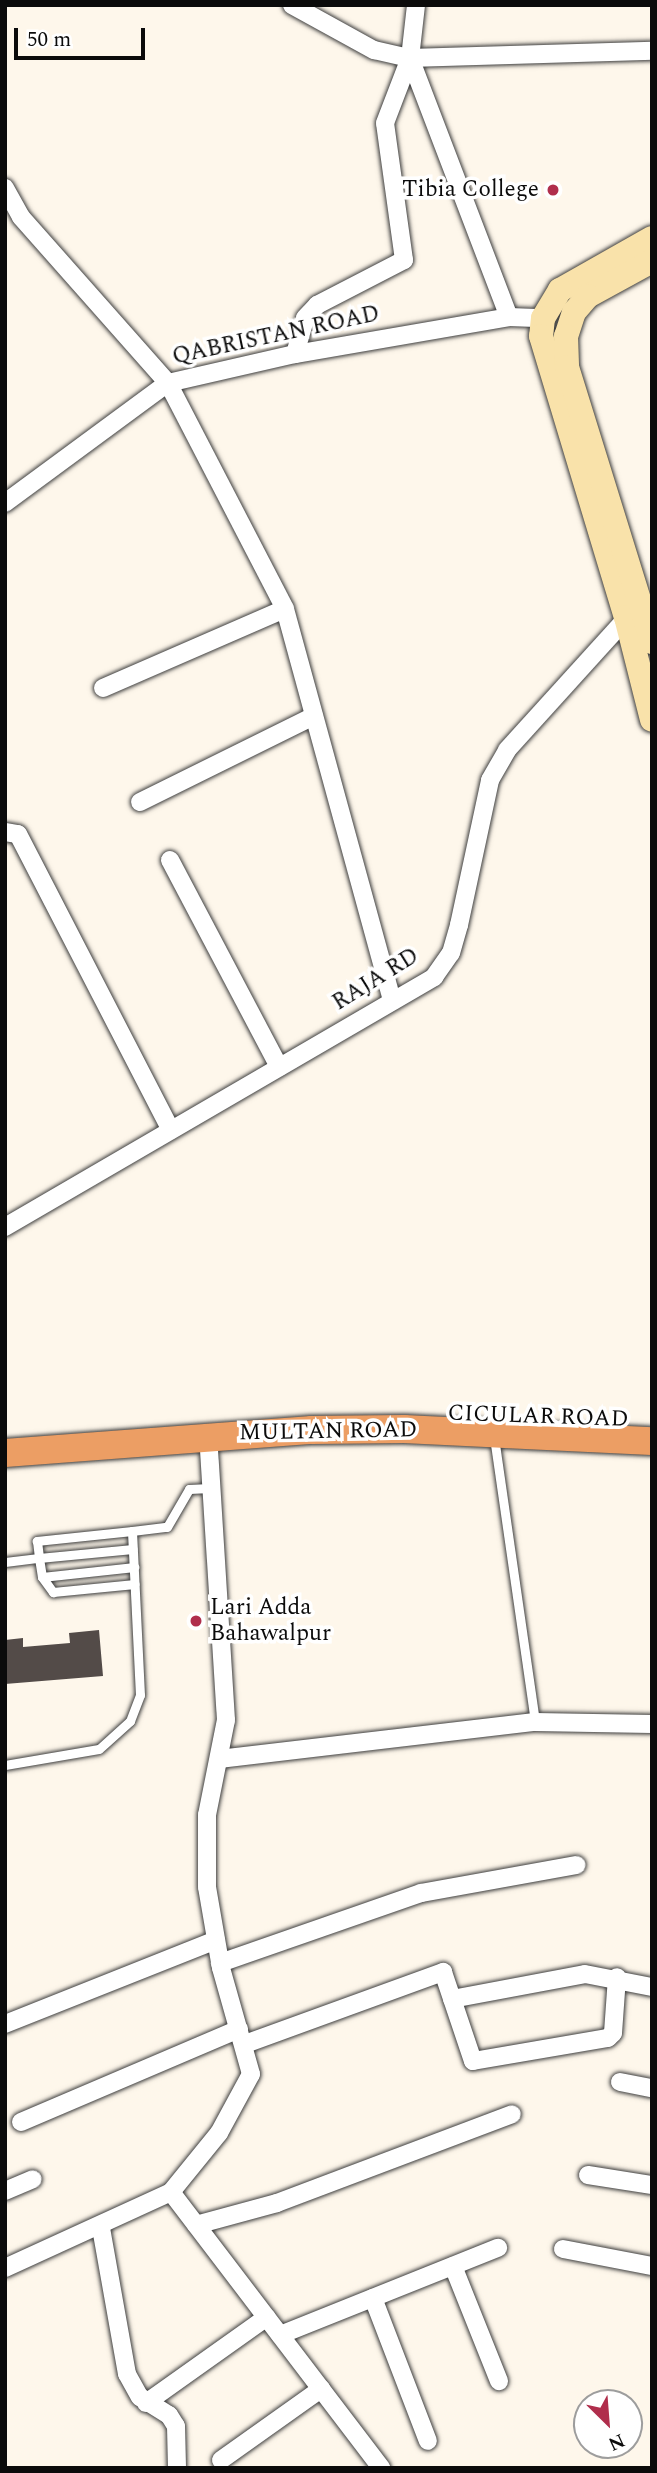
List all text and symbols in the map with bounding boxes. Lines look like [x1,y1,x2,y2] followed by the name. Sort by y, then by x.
[18,14,149,58] scale bar
[27,24,71,56] text: 50 m
[402,176,539,204] place label: Tibia College
[545,182,561,198] marker: Tibia College
[170,301,382,371] street label: QABRISTAN ROAD
[328,943,424,1017] street label: RAJA RD
[447,1400,629,1434] street label: CICULAR ROAD
[239,1417,417,1447] street label: MULTAN ROAD
[210,1594,331,1648] place label: Lari Adda Bahawalpur
[188,1613,204,1629] marker: Lari Adda Bahawalpur
[573,2389,643,2459] north arrow
[603,2425,629,2458] text: N

